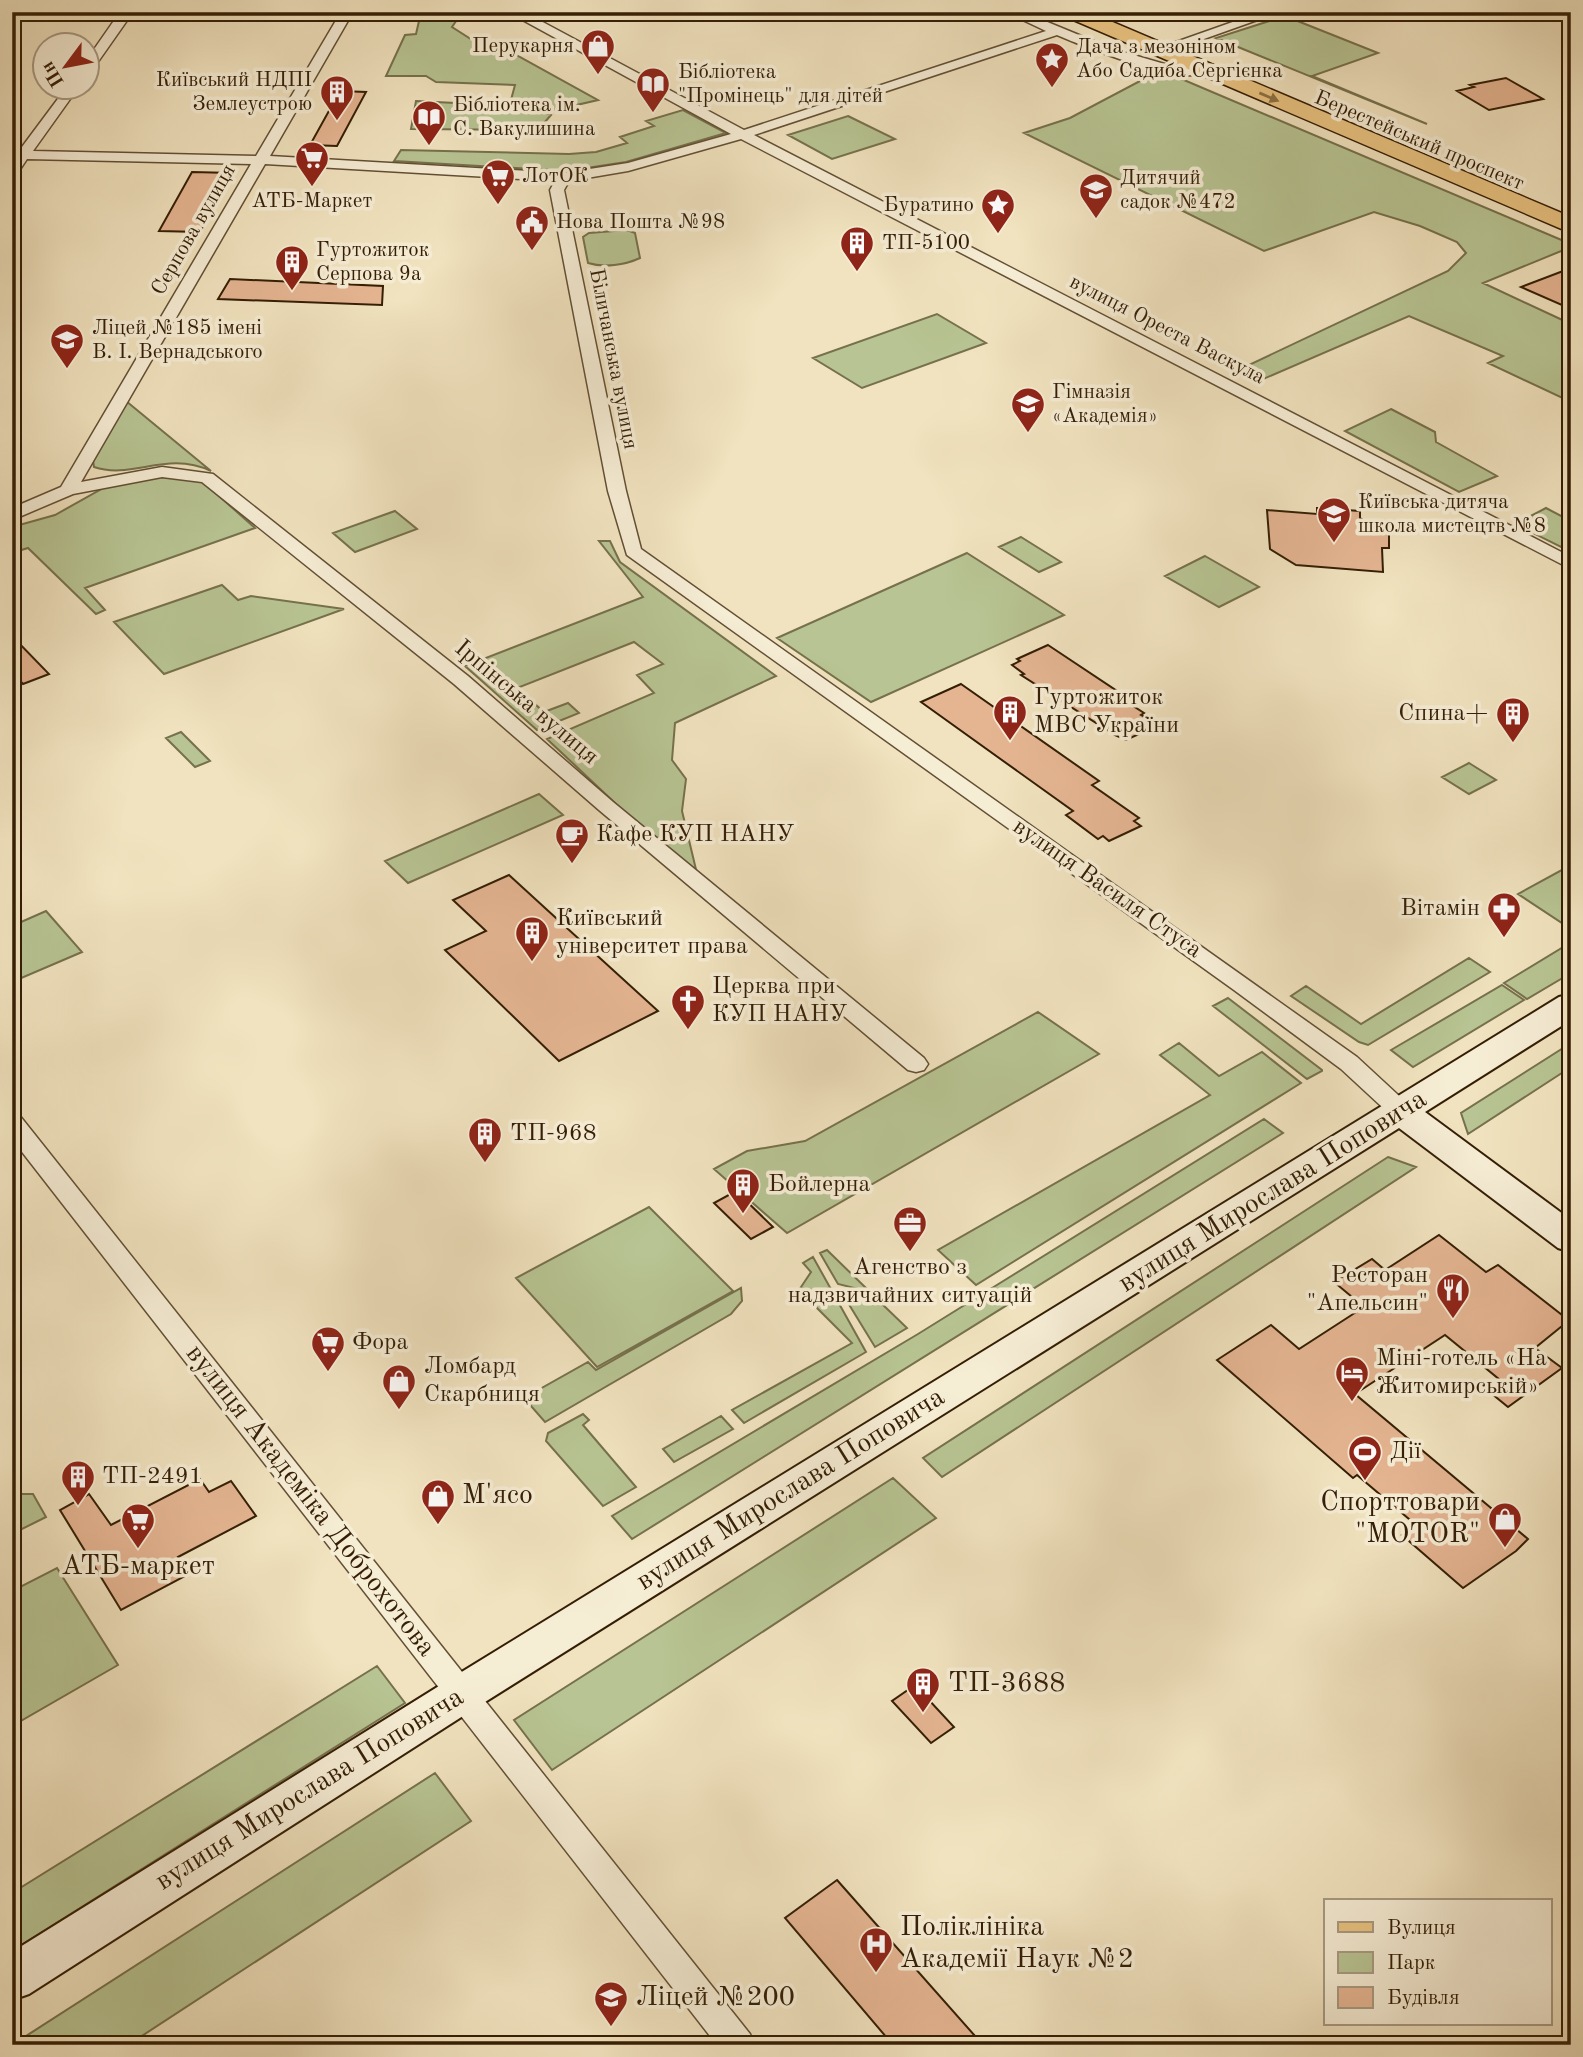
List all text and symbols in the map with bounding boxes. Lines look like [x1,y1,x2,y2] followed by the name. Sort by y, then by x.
[579,27,617,76] shop icon: Перукарня
[32,32,102,102] north arrow
[472,36,574,57] place label: Перукарня
[1076,37,1283,82] place label: Дача з мезоніном Або Садиба Сергієнка
[1033,40,1071,89] place icon: Дача з мезоніном Або Садиба Сергієнка
[39,58,69,90] text: Пн
[678,62,883,107] place label: Бібліотека "Промінець" для дітей
[634,65,672,114] library icon: Бібліотека "Промінець" для дітей
[156,70,312,115] place label: Київський НДПІ Землеустрою
[318,73,356,122] building icon: Київський НДПІ Землеустрою
[1311,87,1527,195] street label: Берестейський проспект
[1259,92,1280,103] one-way arrow
[453,95,595,140] place label: Бібліотека ім. С. Вакулишина
[410,98,448,147] library icon: Бібліотека ім. С. Вакулишина
[293,139,331,188] supermarket icon: АТБ-Маркет
[479,157,517,206] supermarket icon: ЛотОК
[148,161,240,299] street label: Серпова вулиця
[522,166,589,187] place label: ЛотОК
[1120,168,1236,213] place label: Дитячий садок №472
[1077,171,1115,220] school or university icon: Дитячий садок №472
[979,186,1017,235] place icon: Буратино
[252,191,372,212] place label: АТБ-Маркет
[884,195,974,216] place label: Буратино
[513,203,551,252] public building icon: Нова Пошта №98
[556,212,725,233] place label: Нова Пошта №98
[838,224,876,273] building icon: ТП-5100
[882,233,970,254] place label: ТП-5100
[316,240,430,285] place label: Гуртожиток Серпова 9а
[273,243,311,292] building icon: Гуртожиток Серпова 9а
[585,267,641,451] street label: Біличанська вулиця
[1066,272,1268,388] street label: вулиця Ореста Васкула
[92,318,263,363] place label: Ліцей №185 імені В. І. Вернадського
[48,321,86,370] school or university icon: Ліцей №185 імені В. І. Вернадського
[1052,382,1158,427] place label: Гімназія «Академія»
[1009,385,1047,434] school or university icon: Гімназія «Академія»
[1358,492,1546,537] place label: Київська дитяча школа мистецтв №8
[1315,495,1353,544] school or university icon: Київська дитяча школа мистецтв №8
[450,636,602,770] street label: Ірпінська вулиця
[1034,686,1179,738] place label: Гуртожиток МВС України
[991,693,1029,742] building icon: Гуртожиток МВС України
[1494,695,1532,744] building icon: Спина+
[1398,702,1488,726] place label: Спина+
[1008,815,1206,963] street label: вулиця Василя Стуса
[553,816,591,865] cafe icon: Кафе КУП НАНУ
[596,823,795,847] place label: Кафе КУП НАНУ
[1485,890,1523,939] pharmacy icon: Вітамін
[1400,897,1480,921] place label: Вітамін
[556,907,748,959] place label: Київський університет права
[513,914,551,963] building icon: Київський університет права
[712,975,848,1027] place label: Церква при КУП НАНУ
[669,982,707,1031] church icon: Церква при КУП НАНУ
[1114,1085,1432,1299] street label: вулиця Мирослава Поповича
[466,1115,504,1164] building icon: ТП-968
[510,1122,597,1146] place label: ТП-968
[724,1166,762,1215] building icon: Бойлерна
[768,1173,871,1197] place label: Бойлерна
[891,1204,929,1253] office icon: Агенство з надзвичайних ситуацій
[788,1256,1032,1308] place label: Агенство з надзвичайних ситуацій
[1307,1264,1428,1316] place label: Ресторан "Апельсин"
[1434,1271,1472,1320] restaurant icon: Ресторан "Апельсин"
[309,1324,347,1373] supermarket icon: Фора
[352,1331,408,1355] place label: Фора
[180,1340,440,1662] street label: вулиця Академіка Доброхотова
[1376,1347,1547,1399] place label: Міні-готель «На Житомирській»
[1333,1354,1371,1403] hotel icon: Міні-готель «На Житомирській»
[424,1355,540,1407] place label: Ломбард Скарбниця
[380,1362,418,1411] shop icon: Ломбард Скарбниця
[632,1383,950,1597] street label: вулиця Мирослава Поповича
[1346,1433,1384,1482] sports icon: Дії
[1390,1440,1421,1464] place label: Дії
[59,1458,97,1507] building icon: ТП-2491
[102,1465,203,1489] place label: ТП-2491
[419,1477,457,1526] shop icon: М'ясо
[462,1482,533,1510] place label: М'ясо
[1320,1489,1480,1549] place label: Спорттовари "MOTOR"
[1486,1500,1524,1549] shop icon: Спорттовари "MOTOR"
[119,1501,157,1550] supermarket icon: АТБ-маркет
[61,1553,215,1581] place label: АТБ-маркет
[904,1665,942,1714] building icon: ТП-3688
[948,1670,1065,1698] place label: ТП-3688
[151,1683,469,1897] street label: вулиця Мирослава Поповича
[1324,1899,1552,2025] legend
[900,1914,1134,1974] place label: Поліклініка Академії Наук №2
[1387,1918,1456,1939] text: Вулиця
[857,1925,895,1974] hospital icon: Поліклініка Академії Наук №2
[1387,1953,1436,1974] text: Парк
[592,1979,630,2028] school or university icon: Ліцей №200
[636,1984,795,2012] place label: Ліцей №200
[1387,1988,1460,2009] text: Будівля

